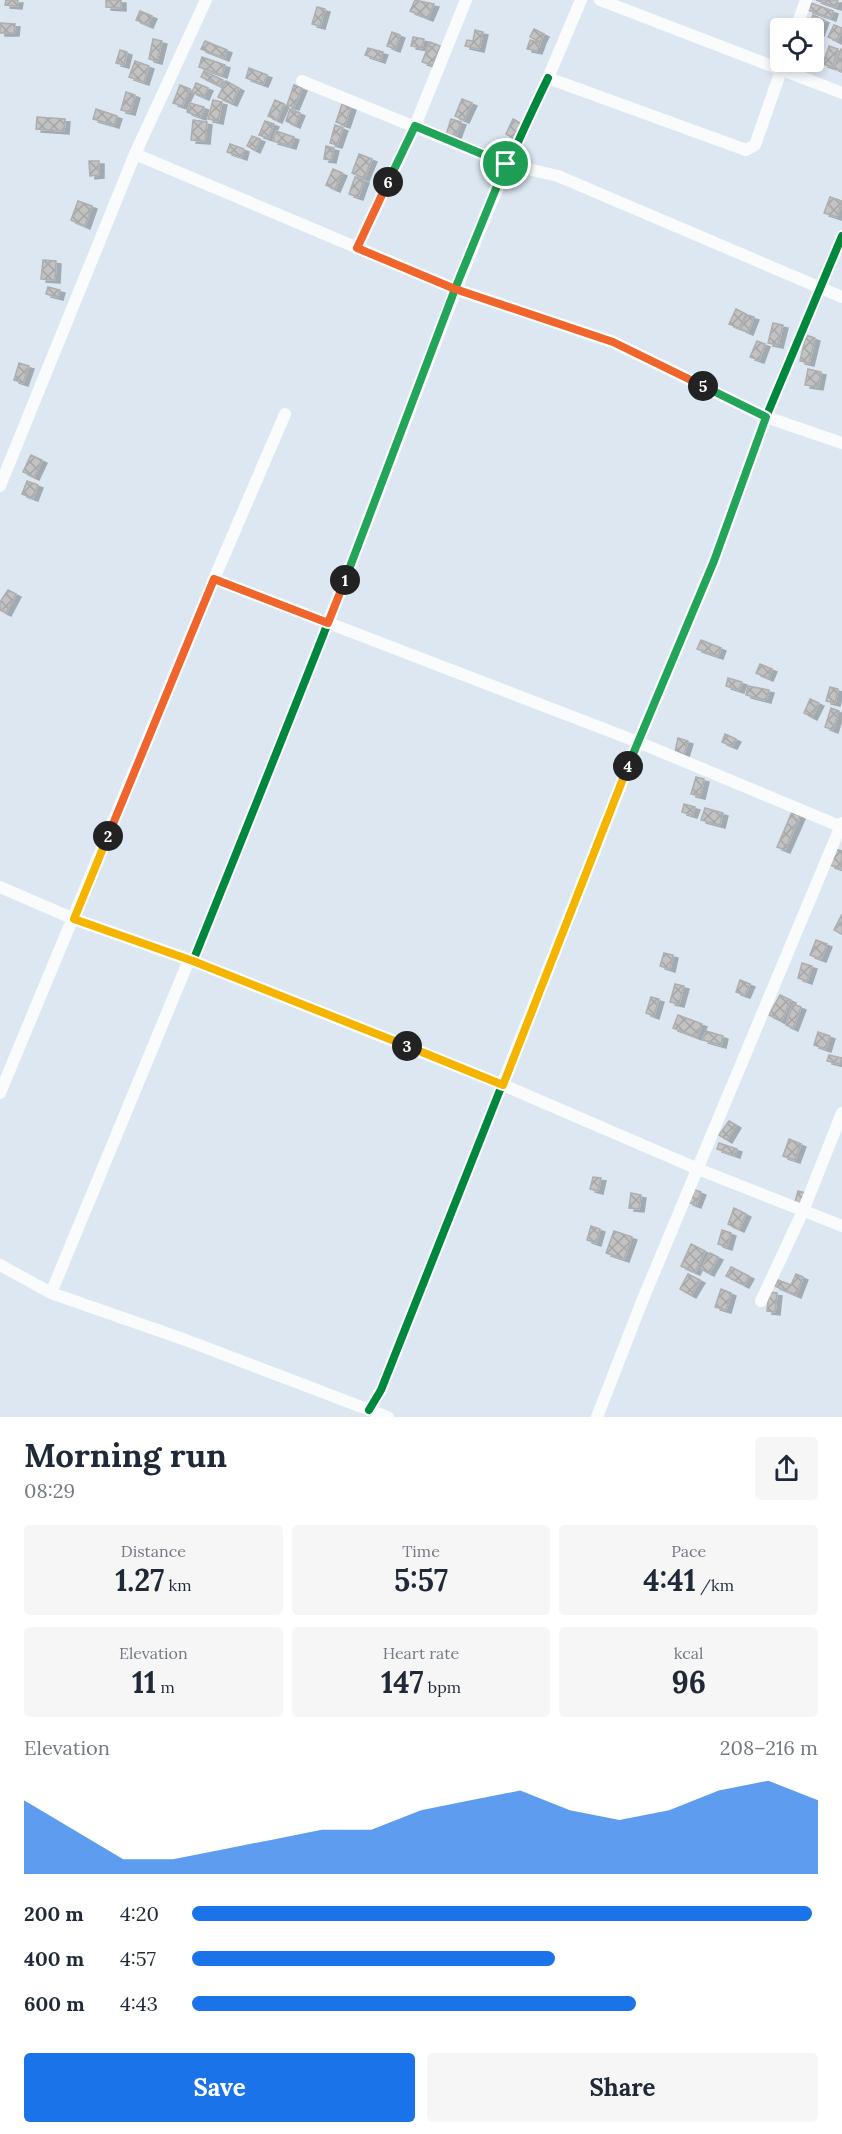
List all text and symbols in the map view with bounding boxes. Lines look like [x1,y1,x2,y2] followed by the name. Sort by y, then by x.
[770,18,824,72] map controls
[770,18,824,72] button: locate
[480,138,531,189] pin
[489,147,522,180] icon: arrive
[373,167,403,197] pin: 6
[383,172,393,192] text: 6
[688,371,718,401] pin: 5
[699,376,707,396] text: 5
[330,565,360,595] pin: 1
[342,570,348,590] text: 1
[613,751,643,781] pin: 4
[624,756,632,776] text: 4
[93,821,123,851] pin: 2
[104,826,112,846] text: 2
[392,1031,422,1061] pin: 3
[403,1036,411,1056] text: 3
[24,1434,227,1476] text: Morning run
[755,1437,818,1500] button: share
[24,1478,75,1503] text: 08:29
[121,1541,186,1561] text: Distance
[402,1541,440,1561] text: Time
[671,1541,706,1561] text: Pace
[115,1561,164,1599] text: 1.27
[394,1561,448,1599] text: 5:57
[643,1561,696,1599] text: 4:41
[164,1575,192,1595] text: km
[696,1575,734,1595] text: /km
[119,1643,188,1663] text: Elevation
[383,1643,459,1663] text: Heart rate
[674,1643,703,1663] text: kcal
[132,1663,156,1701] text: 11
[381,1663,424,1701] text: 147
[671,1663,706,1701] text: 96
[156,1677,175,1697] text: m
[424,1677,461,1697] text: bpm
[24,1735,110,1760] text: Elevation
[720,1735,818,1760] text: 208–216 m
[24,1901,84,1926] text: 200 m
[120,1901,159,1926] text: 4:20
[24,1946,84,1971] text: 400 m
[120,1946,156,1971] text: 4:57
[24,1991,85,2016] text: 600 m
[120,1991,158,2016] text: 4:43
[24,2053,415,2122] button: Save
[427,2053,818,2122] button: Share

